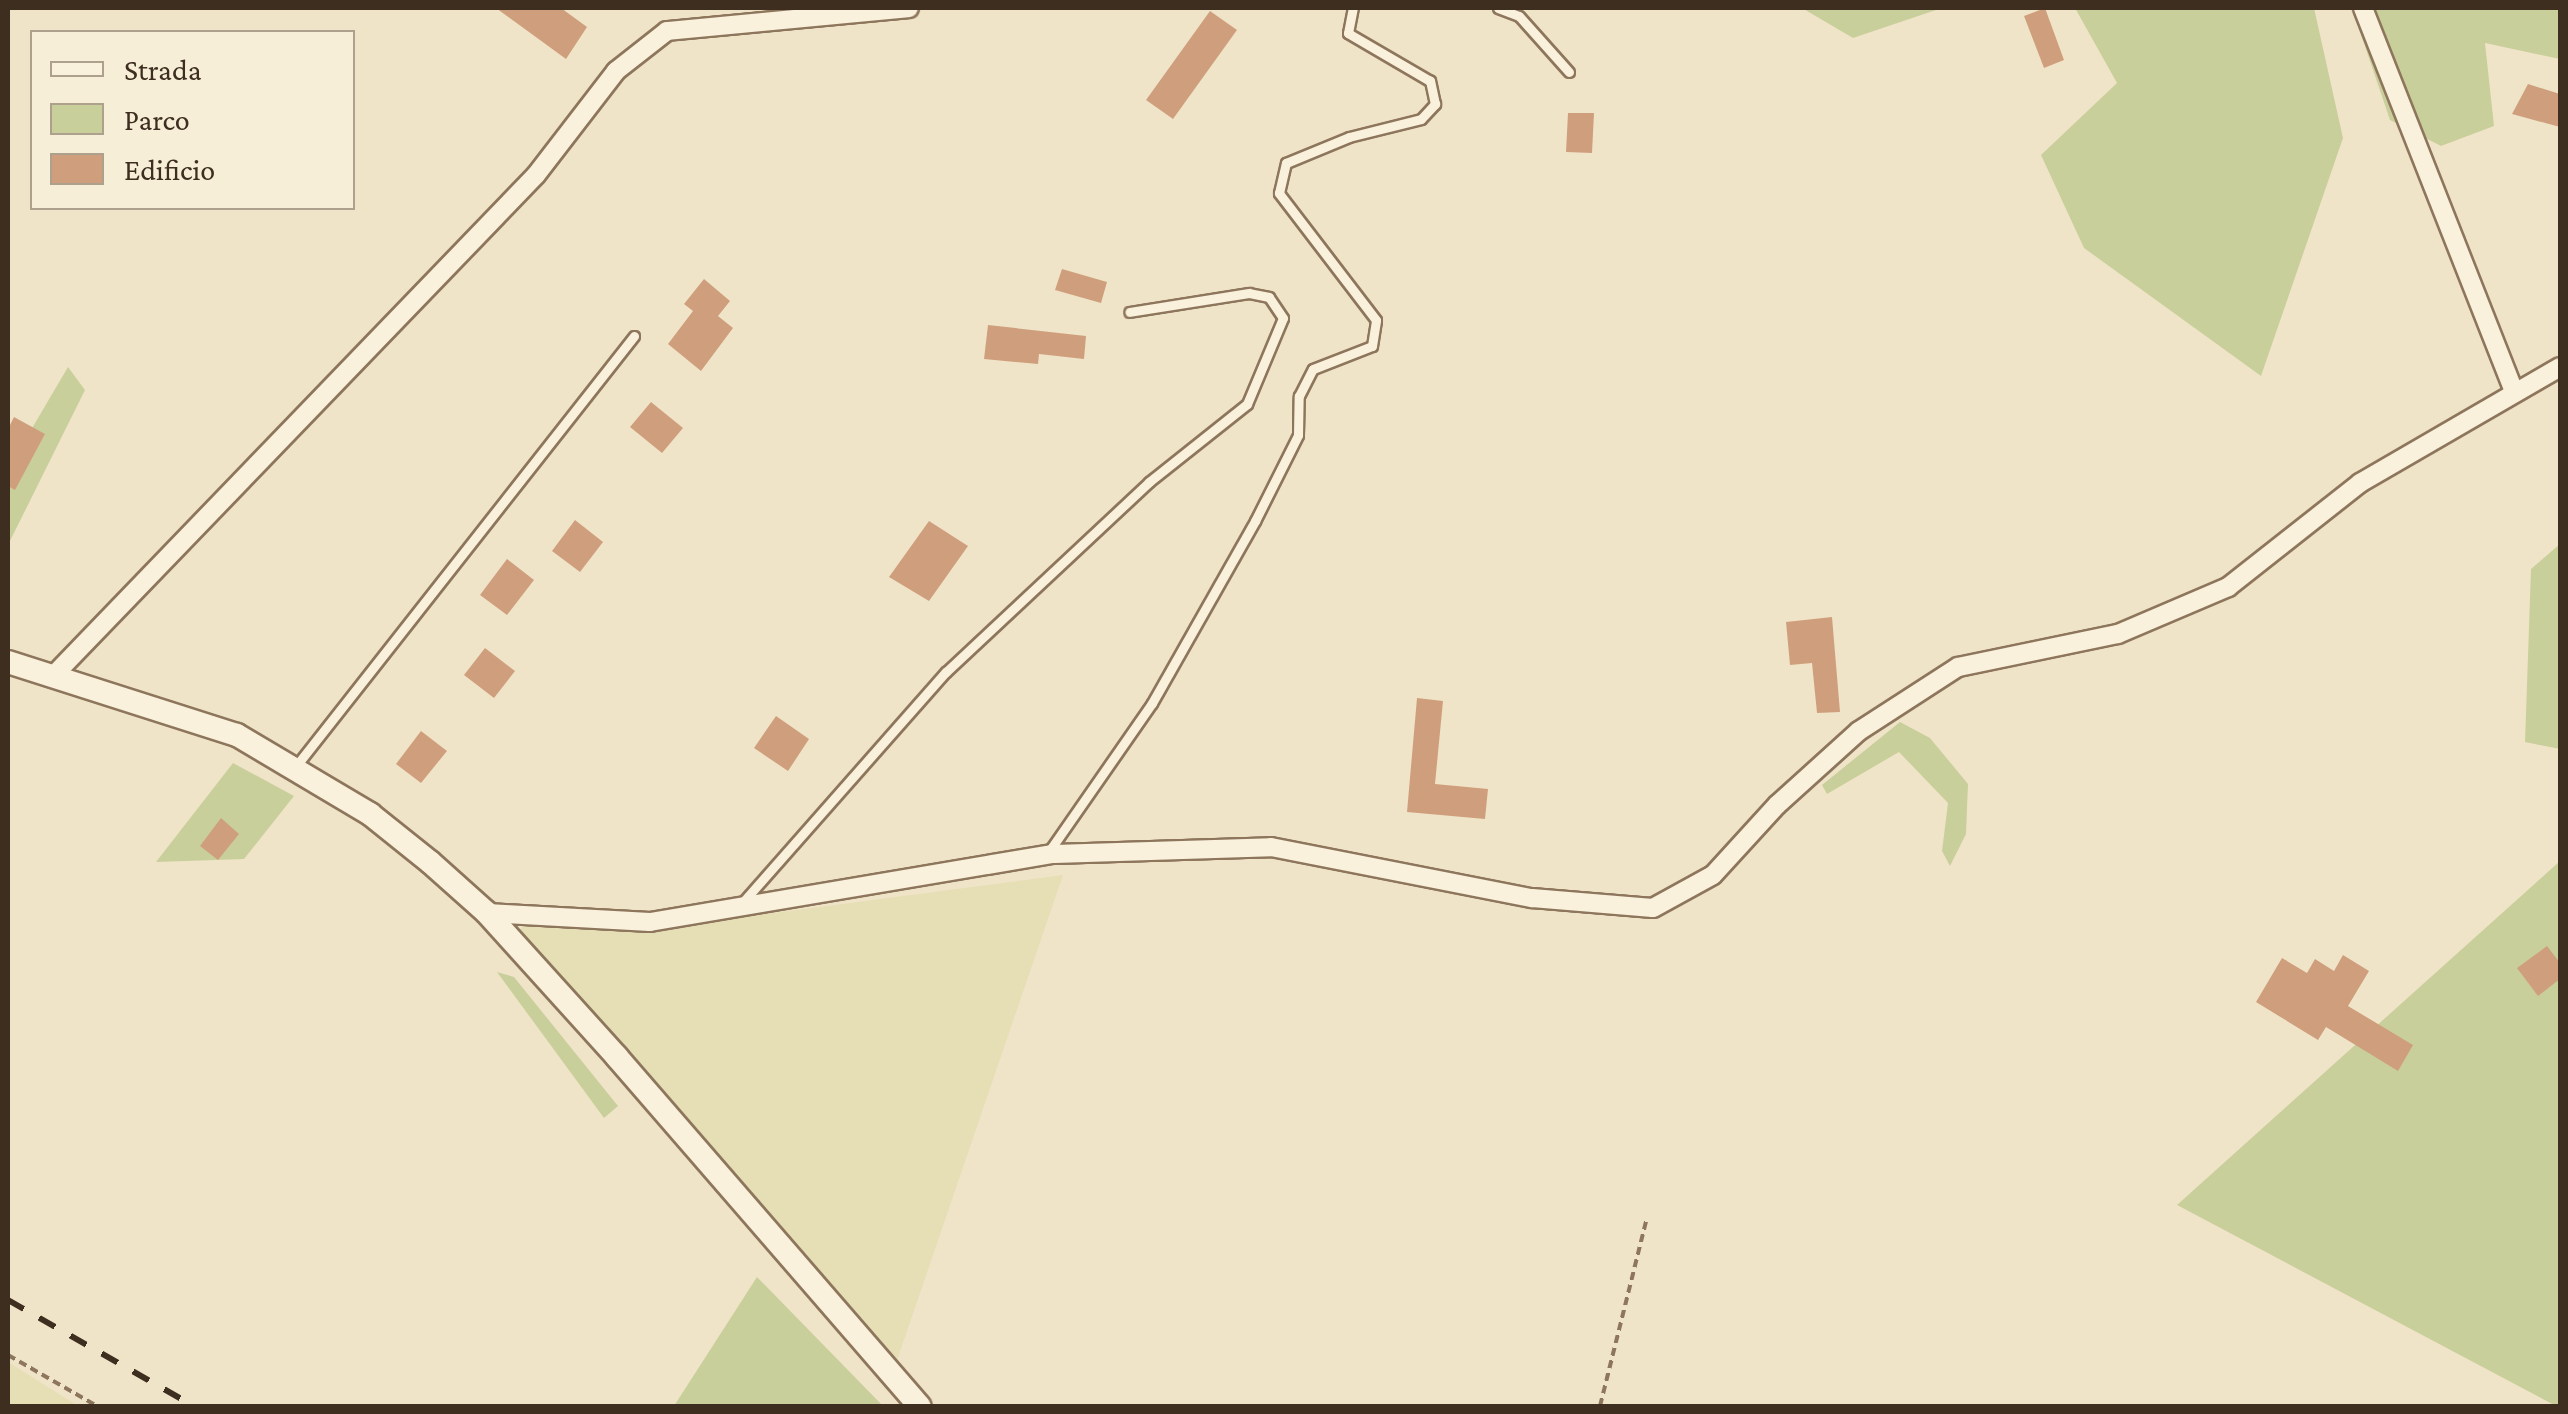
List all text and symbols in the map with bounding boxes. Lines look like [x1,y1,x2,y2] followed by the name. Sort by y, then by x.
[30,30,355,210] legend
[124,53,202,86] text: Strada
[124,103,190,136] text: Parco
[124,153,215,186] text: Edificio

